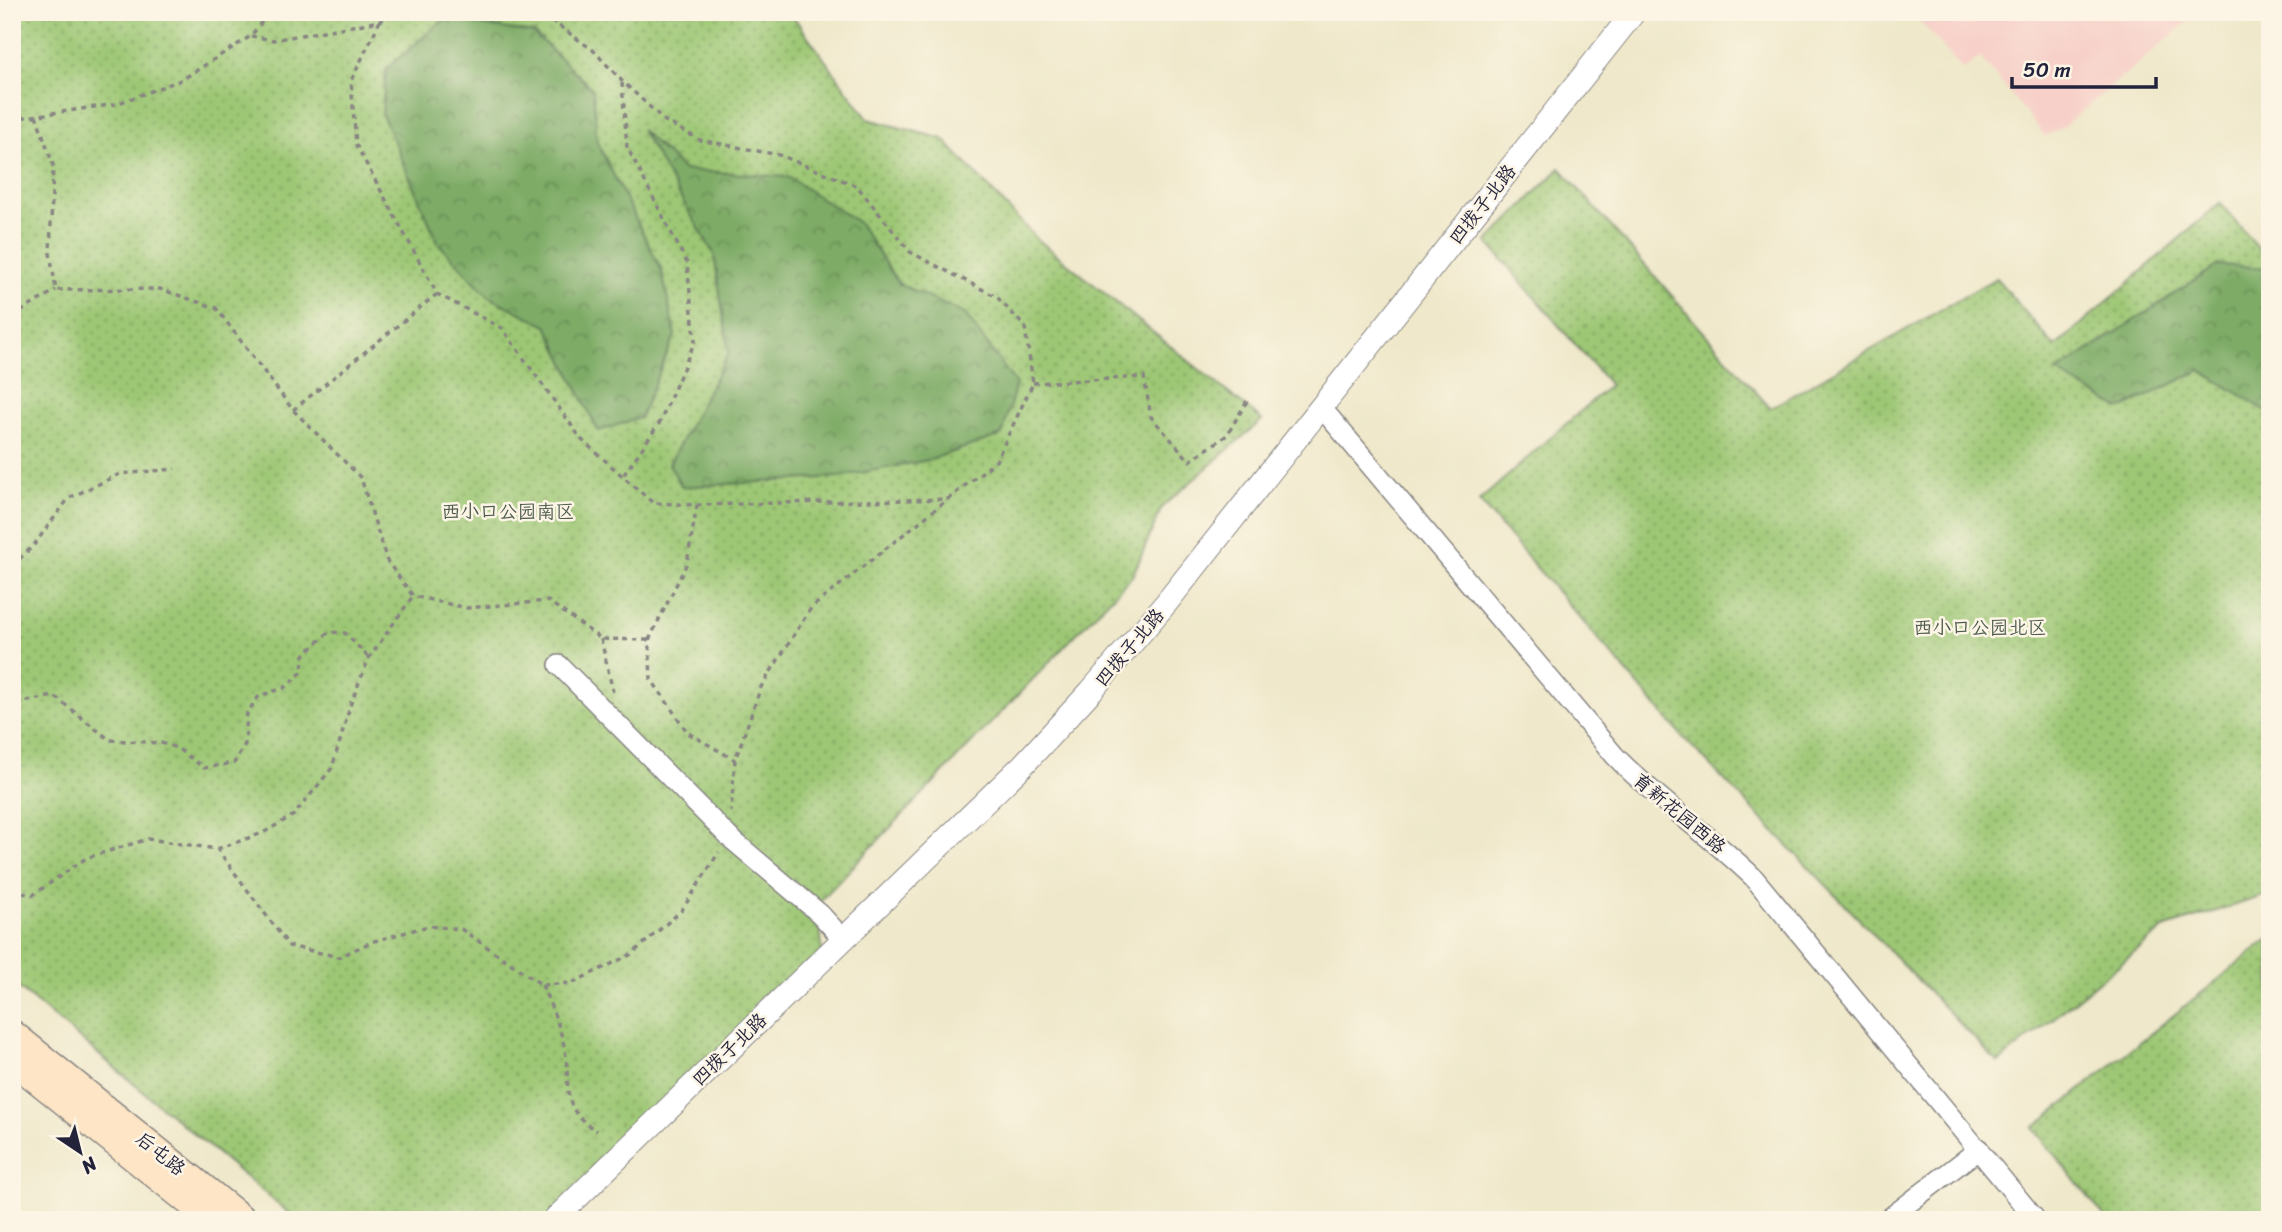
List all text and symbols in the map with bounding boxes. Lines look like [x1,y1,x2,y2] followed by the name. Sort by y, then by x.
[2012,46,2156,90] scale bar
[2023,51,2071,89] text: 50 m
[1440,157,1525,252] street label: 四拨子北路
[441,495,575,528] park label: 西小口公园南区
[1086,600,1173,694] street label: 四拨子北路
[1913,611,2047,644] park label: 西小口公园北区
[1625,764,1734,863] street label: 育新花园西路
[684,1004,775,1094] street label: 四拨子北路
[46,1116,116,1186] north arrow
[128,1123,193,1184] street label: 后屯路
[74,1148,105,1183] text: N

